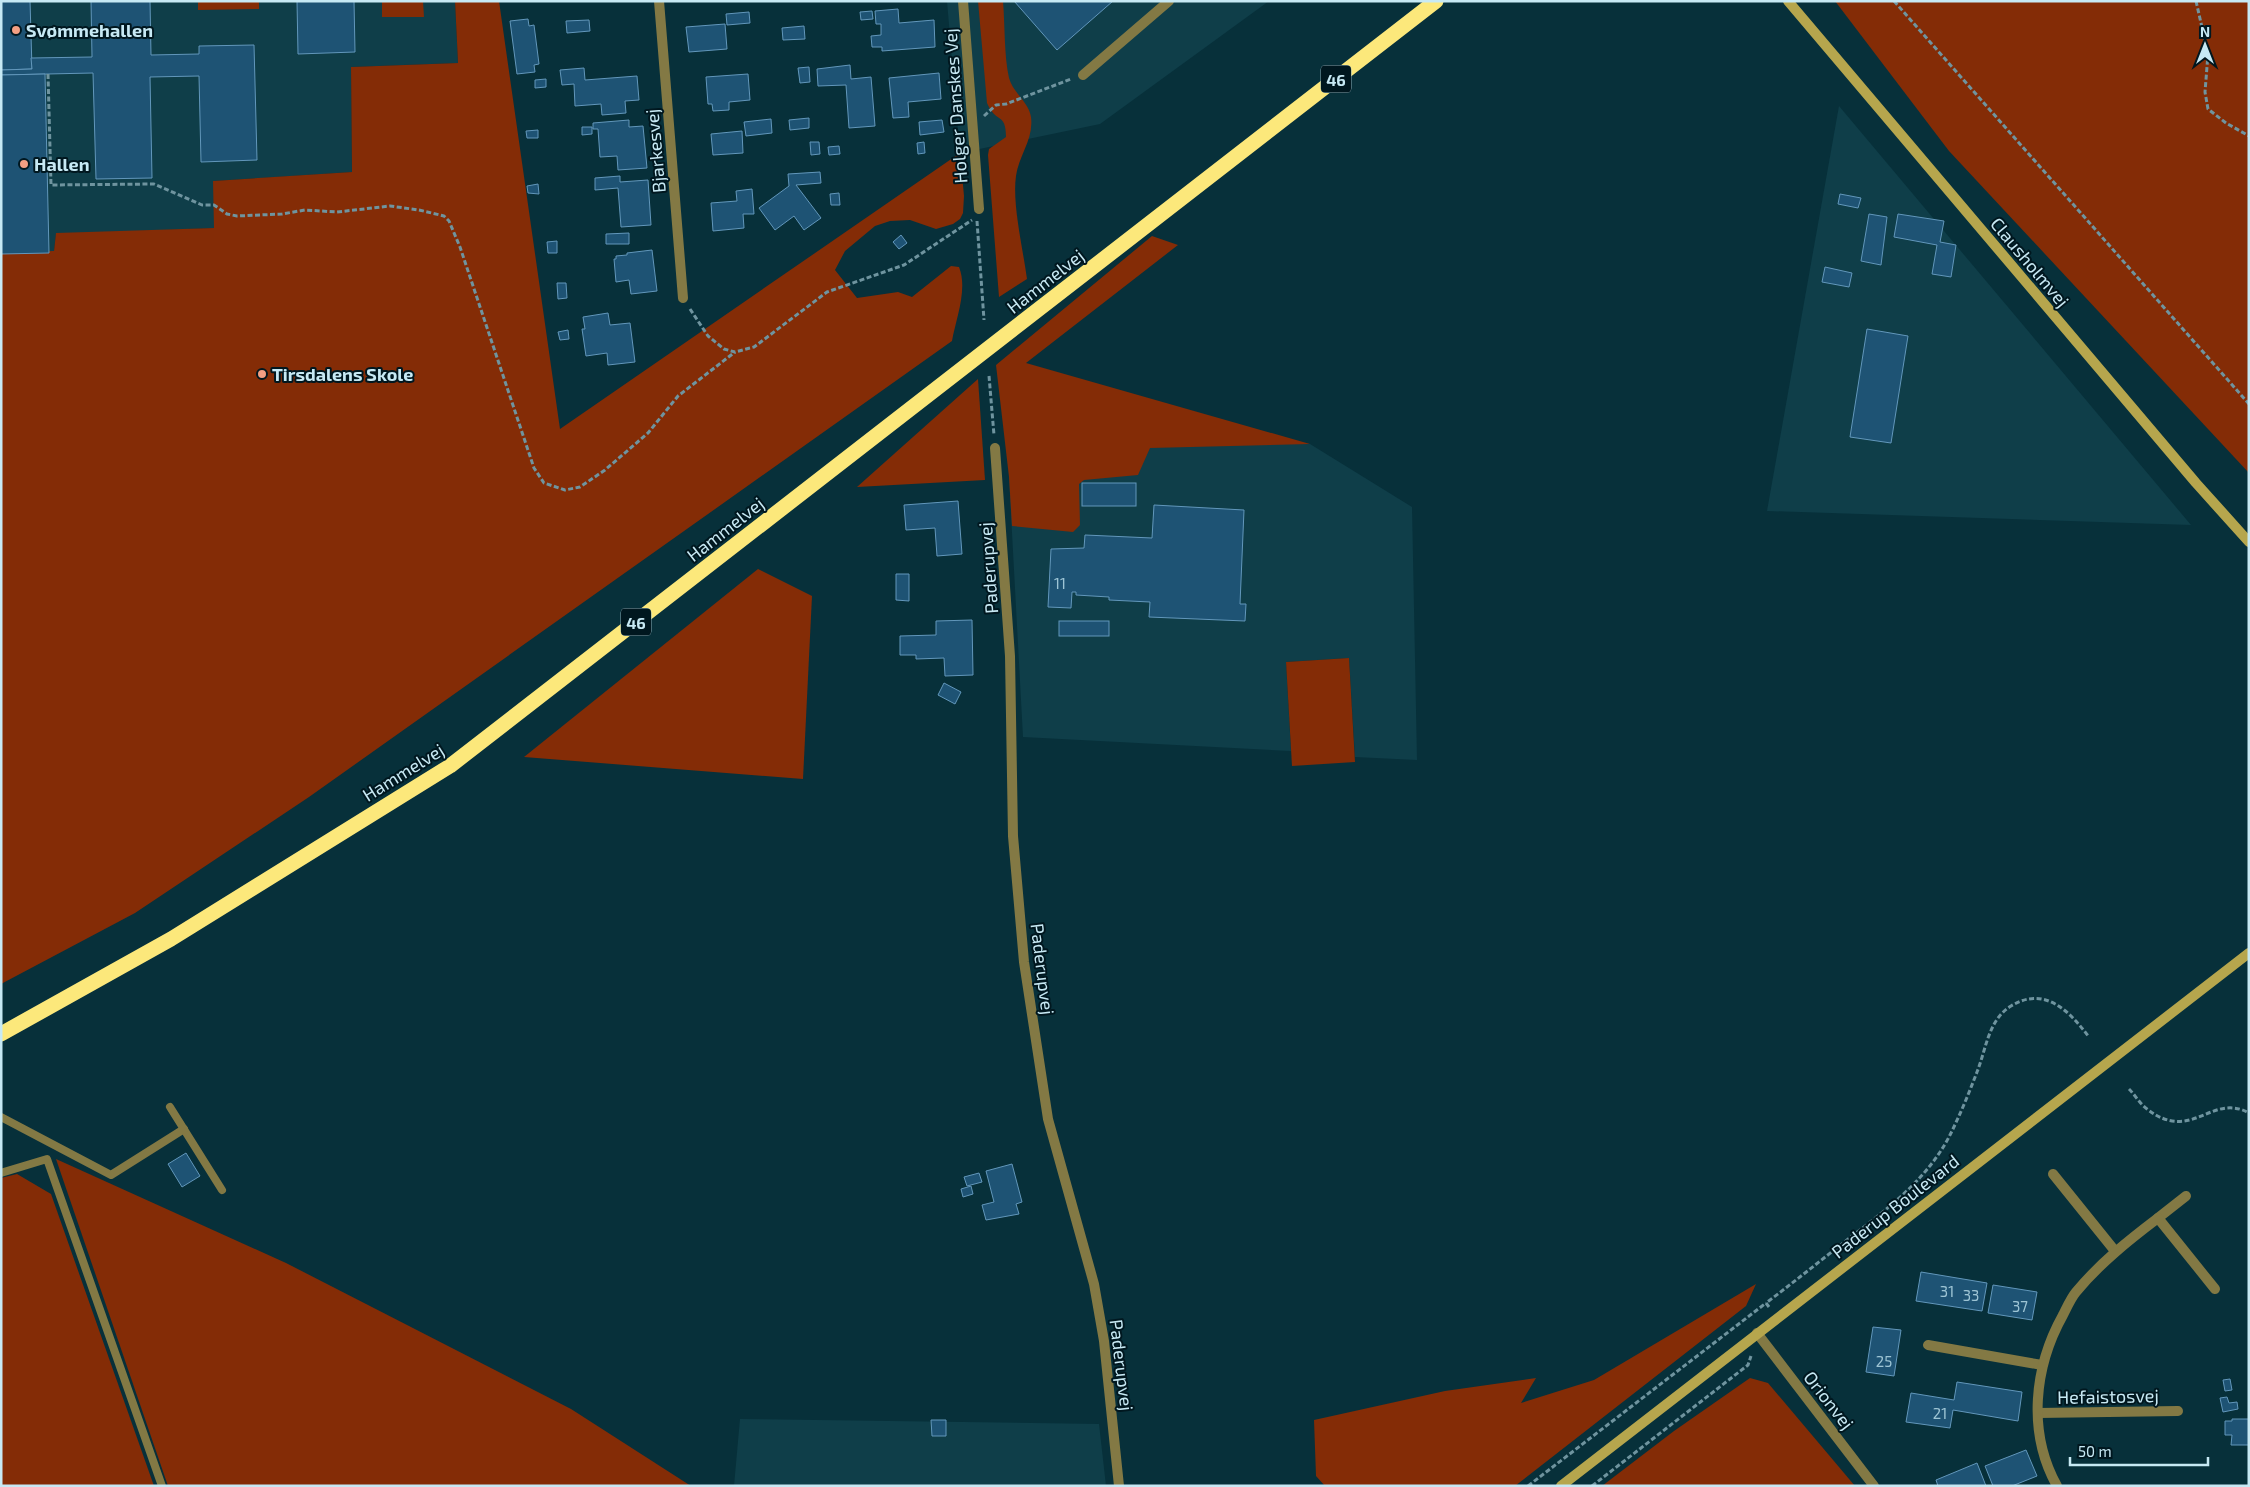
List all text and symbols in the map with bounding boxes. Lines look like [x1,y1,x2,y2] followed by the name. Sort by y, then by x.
[26,19,153,41] place label: Svømmehallen
[2180,20,2230,70] north arrow
[2200,23,2210,40] text: N
[10,24,22,36] marker: Svømmehallen
[939,28,971,184] street label: Holger Danskes Vej
[1321,66,1351,92] road number: 46
[640,108,670,194] street label: Bjarkesvej
[34,153,89,175] place label: Hallen
[18,158,30,170] marker: Hallen
[1986,213,2074,311] street label: Clausholmvej
[1002,244,1088,318] street label: Hammelvej
[272,363,413,385] place label: Tirsdalens Skole
[256,368,268,380] marker: Tirsdalens Skole
[682,492,768,566] street label: Hammelvej
[974,521,1002,615] street label: Paderupvej
[1054,574,1066,592] house number: 11
[621,608,651,636] road number: 46
[358,738,448,806] street label: Hammelvej
[1026,922,1060,1016] street label: Paderupvej
[1827,1149,1963,1263] street label: Paderup Boulevard
[1940,1282,1954,1300] house number: 31
[1963,1286,1979,1304] house number: 33
[2012,1297,2028,1315] house number: 37
[1105,1318,1139,1412] street label: Paderupvej
[1876,1352,1892,1370] house number: 25
[1799,1366,1859,1434] street label: Orionvej
[2057,1384,2159,1408] street label: Hefaistosvej
[1933,1404,1947,1422] house number: 21
[2070,1434,2208,1466] scale bar
[2078,1442,2112,1460] text: 50 m

